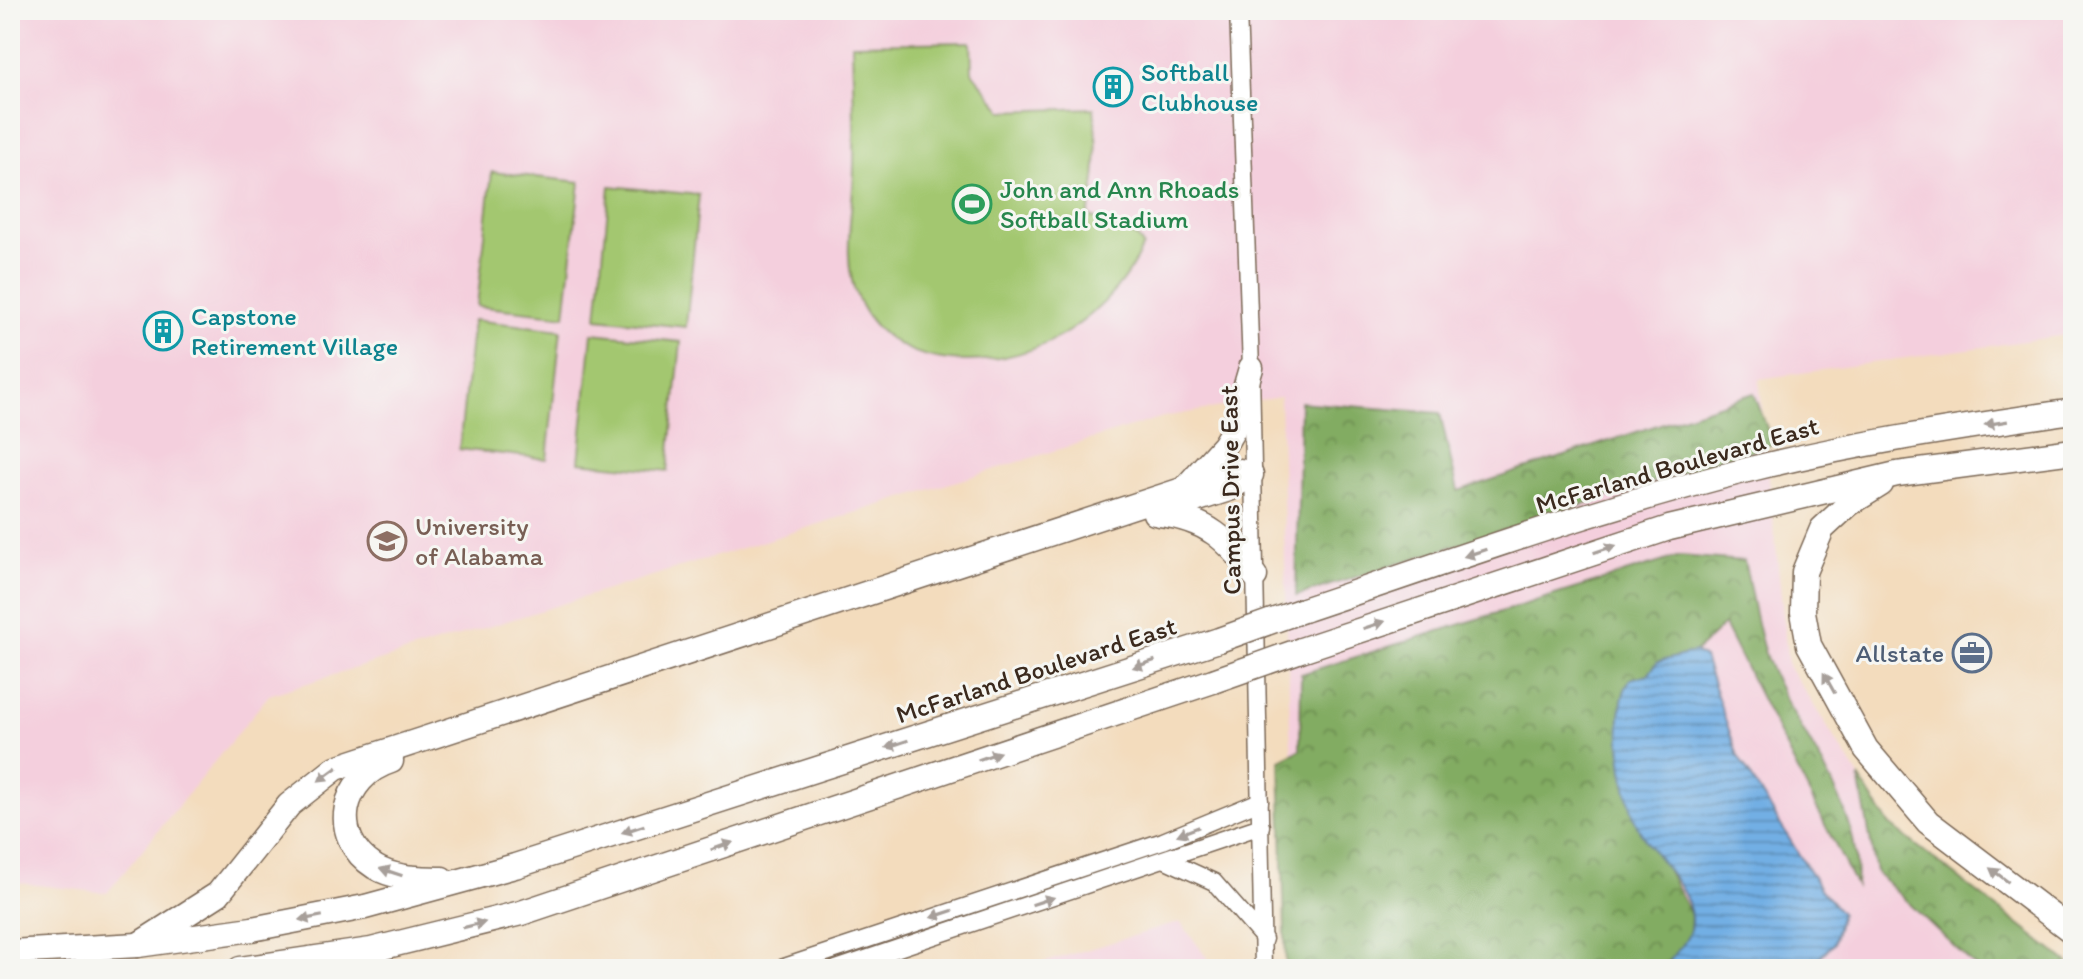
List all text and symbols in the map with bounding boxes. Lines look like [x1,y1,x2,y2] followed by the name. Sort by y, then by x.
[1141,56,1258,118] place label: Softball Clubhouse
[1092,66,1134,108] building icon: Softball Clubhouse
[1000,173,1239,235] place label: John and Ann Rhoads Softball Stadium
[951,183,993,225] sports icon: John and Ann Rhoads Softball Stadium
[191,300,398,362] place label: Capstone Retirement Village
[142,310,184,352] building icon: Capstone Retirement Village
[1212,385,1248,595] street label: Campus Drive East
[1532,409,1822,521] street label: McFarland Boulevard East
[1983,417,2008,430] one-way arrow
[415,510,544,572] place label: University of Alabama
[366,520,408,562] school or university icon: University of Alabama
[1593,542,1617,555] one-way arrow
[1463,547,1487,560] one-way arrow
[892,609,1180,730] street label: McFarland Boulevard East
[1362,619,1386,631] one-way arrow
[1951,632,1993,674] office icon: Allstate
[1856,637,1944,669] place label: Allstate
[1132,658,1156,671] one-way arrow
[1823,671,1836,694] one-way arrow
[885,738,909,751] one-way arrow
[977,750,1001,762] one-way arrow
[318,766,338,782] one-way arrow
[621,823,645,835] one-way arrow
[1176,825,1200,838] one-way arrow
[710,839,734,851] one-way arrow
[379,866,403,878] one-way arrow
[1988,867,2010,883] one-way arrow
[1031,894,1055,906] one-way arrow
[930,909,954,921] one-way arrow
[298,912,323,924] one-way arrow
[462,918,487,930] one-way arrow

